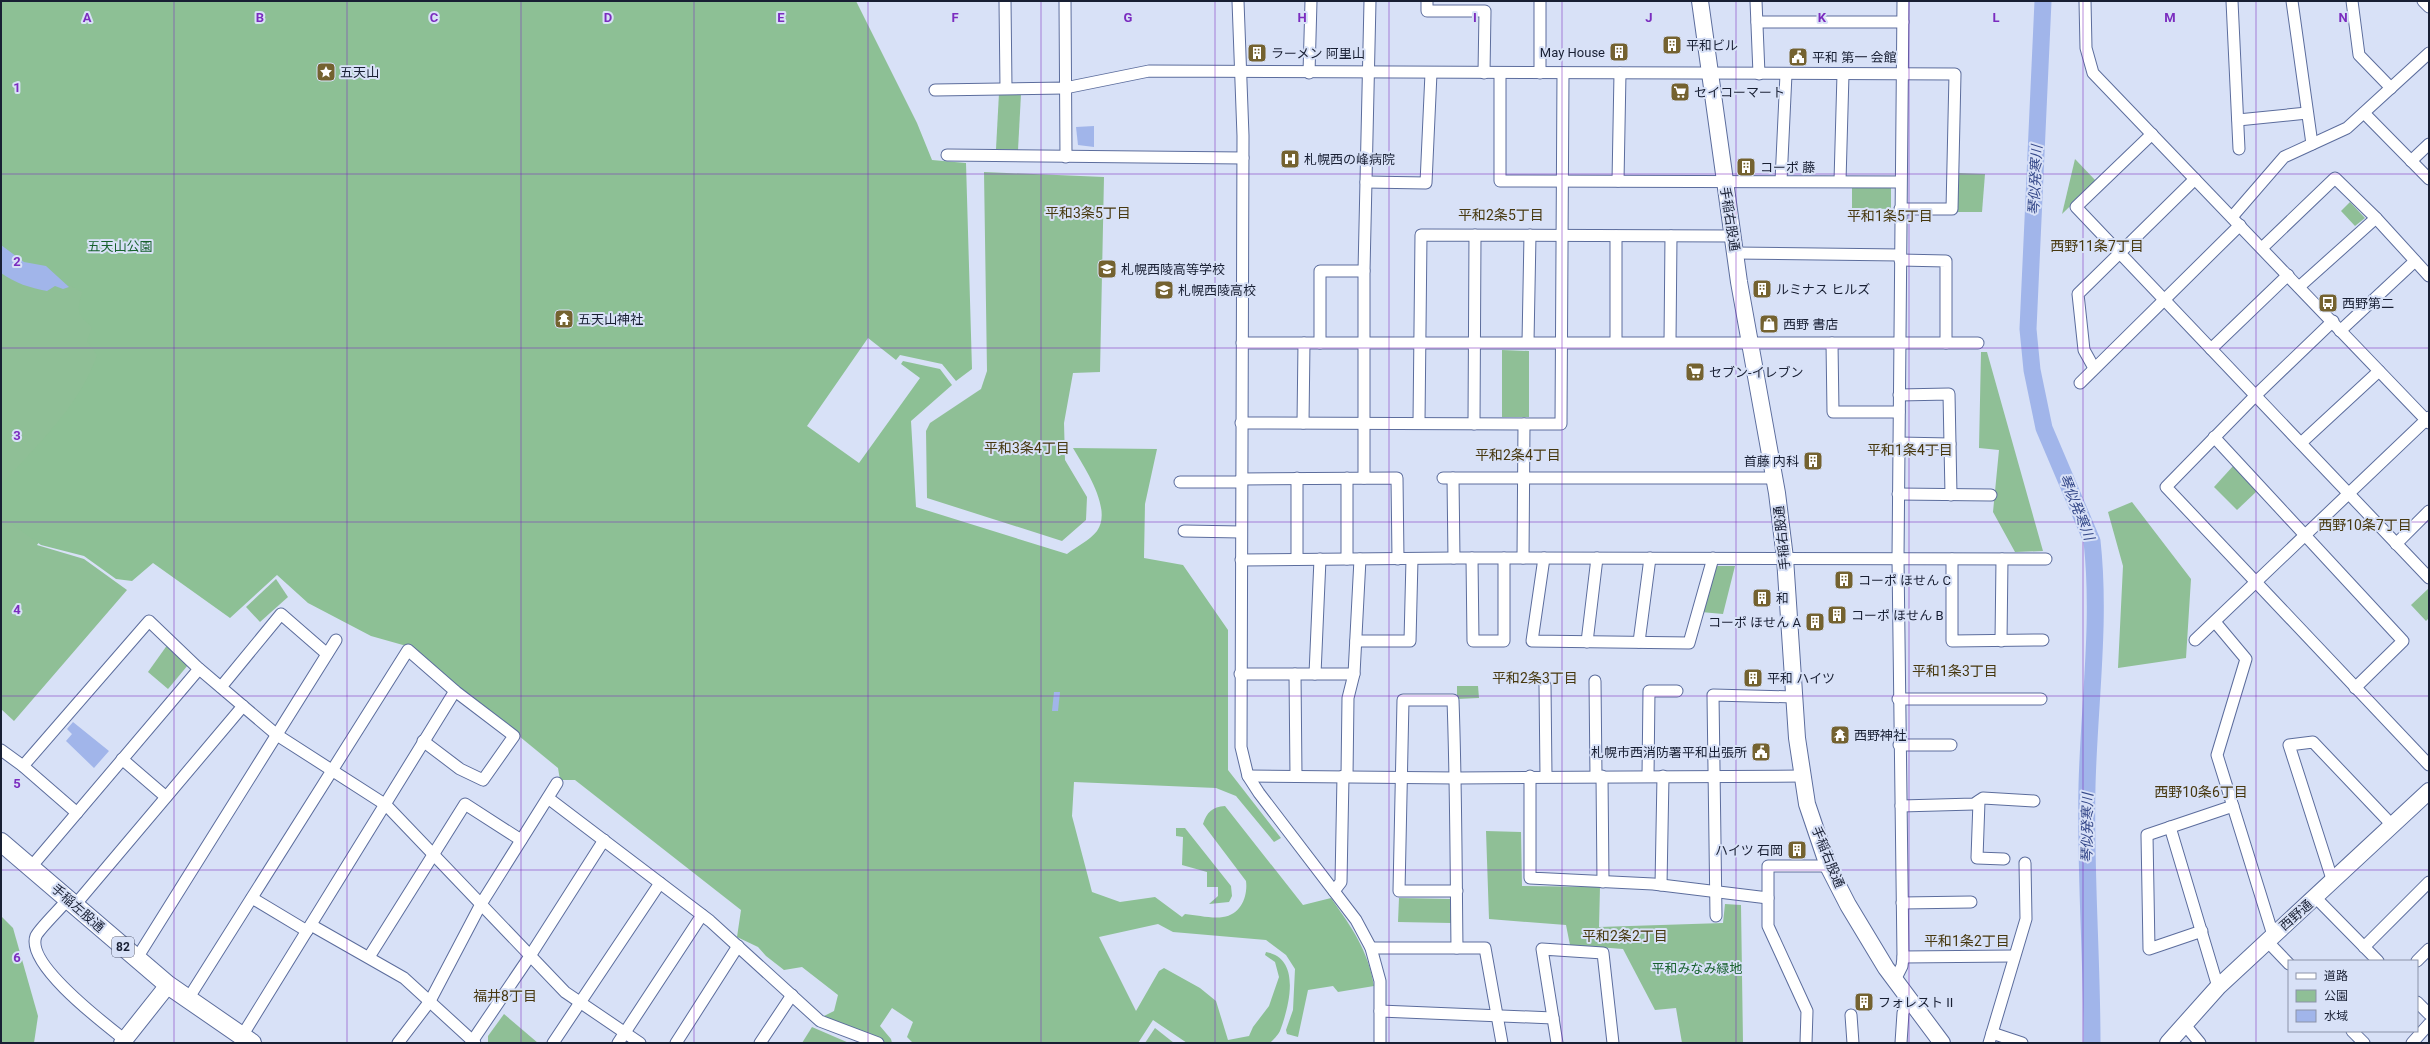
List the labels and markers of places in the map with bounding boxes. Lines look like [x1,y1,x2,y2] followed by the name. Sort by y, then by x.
[1661,34,1683,56] building icon: 平和ビル
[1686,38,1738,53] place label: 平和ビル
[1608,41,1630,63] building icon: May House
[1246,42,1268,64] building icon: ラーメン 阿里山
[1540,45,1605,60] place label: May House
[1271,46,1365,61] place label: ラーメン 阿里山
[1787,46,1809,68] public building icon: 平和 第一 会館
[1812,50,1896,65] place label: 平和 第一 会館
[315,61,337,83] place icon: 五天山
[340,65,379,80] place label: 五天山
[1669,81,1691,103] supermarket icon: セイコーマート
[1694,85,1785,100] place label: セイコーマート
[1279,148,1301,170] hospital icon: 札幌西の峰病院
[1304,152,1395,167] place label: 札幌西の峰病院
[1735,156,1757,178] building icon: コーポ 藤
[1760,160,1815,175] place label: コーポ 藤
[1096,258,1118,280] school or university icon: 札幌西陵高等学校
[1121,262,1225,277] place label: 札幌西陵高等学校
[1751,278,1773,300] building icon: ルミナス ヒルズ
[1153,279,1175,301] school or university icon: 札幌西陵高校
[1776,282,1870,297] place label: ルミナス ヒルズ
[1178,283,1256,298] place label: 札幌西陵高校
[2317,292,2339,314] bus stop icon: 西野第二
[2342,296,2394,311] place label: 西野第二
[553,308,575,330] temple icon: 五天山神社
[578,312,643,327] place label: 五天山神社
[1758,313,1780,335] shop icon: 西野 書店
[1783,317,1838,332] place label: 西野 書店
[1684,361,1706,383] supermarket icon: セブン-イレブン
[1709,365,1804,380] place label: セブン-イレブン
[1802,450,1824,472] building icon: 首藤 内科
[1744,454,1799,469] place label: 首藤 内科
[1833,569,1855,591] building icon: コーポ ほせん C
[1858,573,1951,588] place label: コーポ ほせん C
[1751,587,1773,609] building icon: 和
[1776,591,1789,606] place label: 和
[1826,604,1848,626] building icon: コーポ ほせん B
[1851,608,1944,623] place label: コーポ ほせん B
[1804,611,1826,633] building icon: コーポ ほせん A
[1708,615,1802,630] place label: コーポ ほせん A
[1742,667,1764,689] building icon: 平和 ハイツ
[1767,671,1835,686] place label: 平和 ハイツ
[1829,724,1851,746] temple icon: 西野神社
[1854,728,1906,743] place label: 西野神社
[1750,741,1772,763] public building icon: 札幌市西消防署平和出張所
[1591,745,1747,760] place label: 札幌市西消防署平和出張所
[1786,839,1808,861] building icon: ハイツ 石岡
[1715,843,1783,858] place label: ハイツ 石岡
[1853,991,1875,1013] building icon: フォレスト II
[1878,995,1953,1010] place label: フォレスト II

